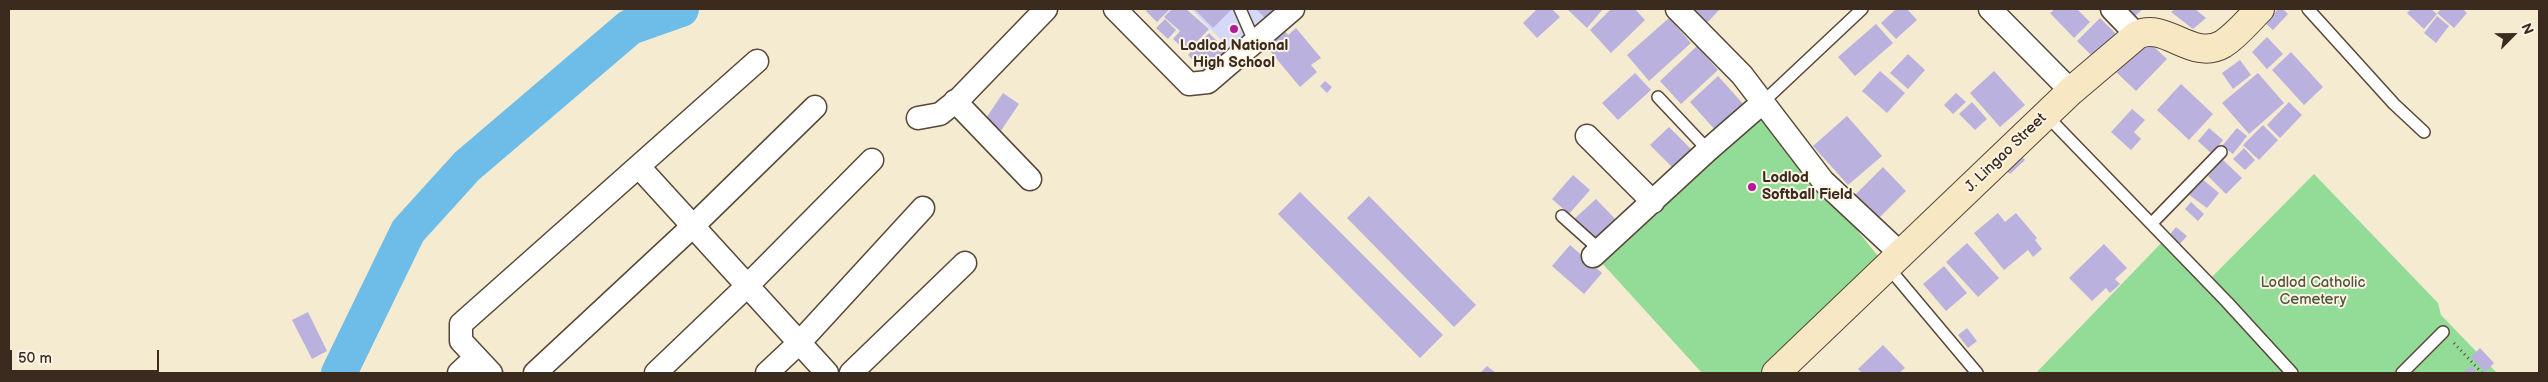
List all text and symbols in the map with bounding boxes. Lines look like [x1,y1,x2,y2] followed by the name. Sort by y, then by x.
[2488,10,2538,60] north arrow
[2517,21,2537,37] text: N
[1228,23,1240,35] marker: Lodlod National High School
[1180,37,1288,72] place label: Lodlod National High School
[1962,110,2050,196] street label: J. Lingao Street
[1762,169,1852,204] place label: Lodlod Softball Field
[1746,181,1758,193] marker: Lodlod Softball Field
[2260,274,2366,309] park label: Lodlod Catholic Cemetery
[12,340,161,372] scale bar
[18,349,52,368] text: 50 m

